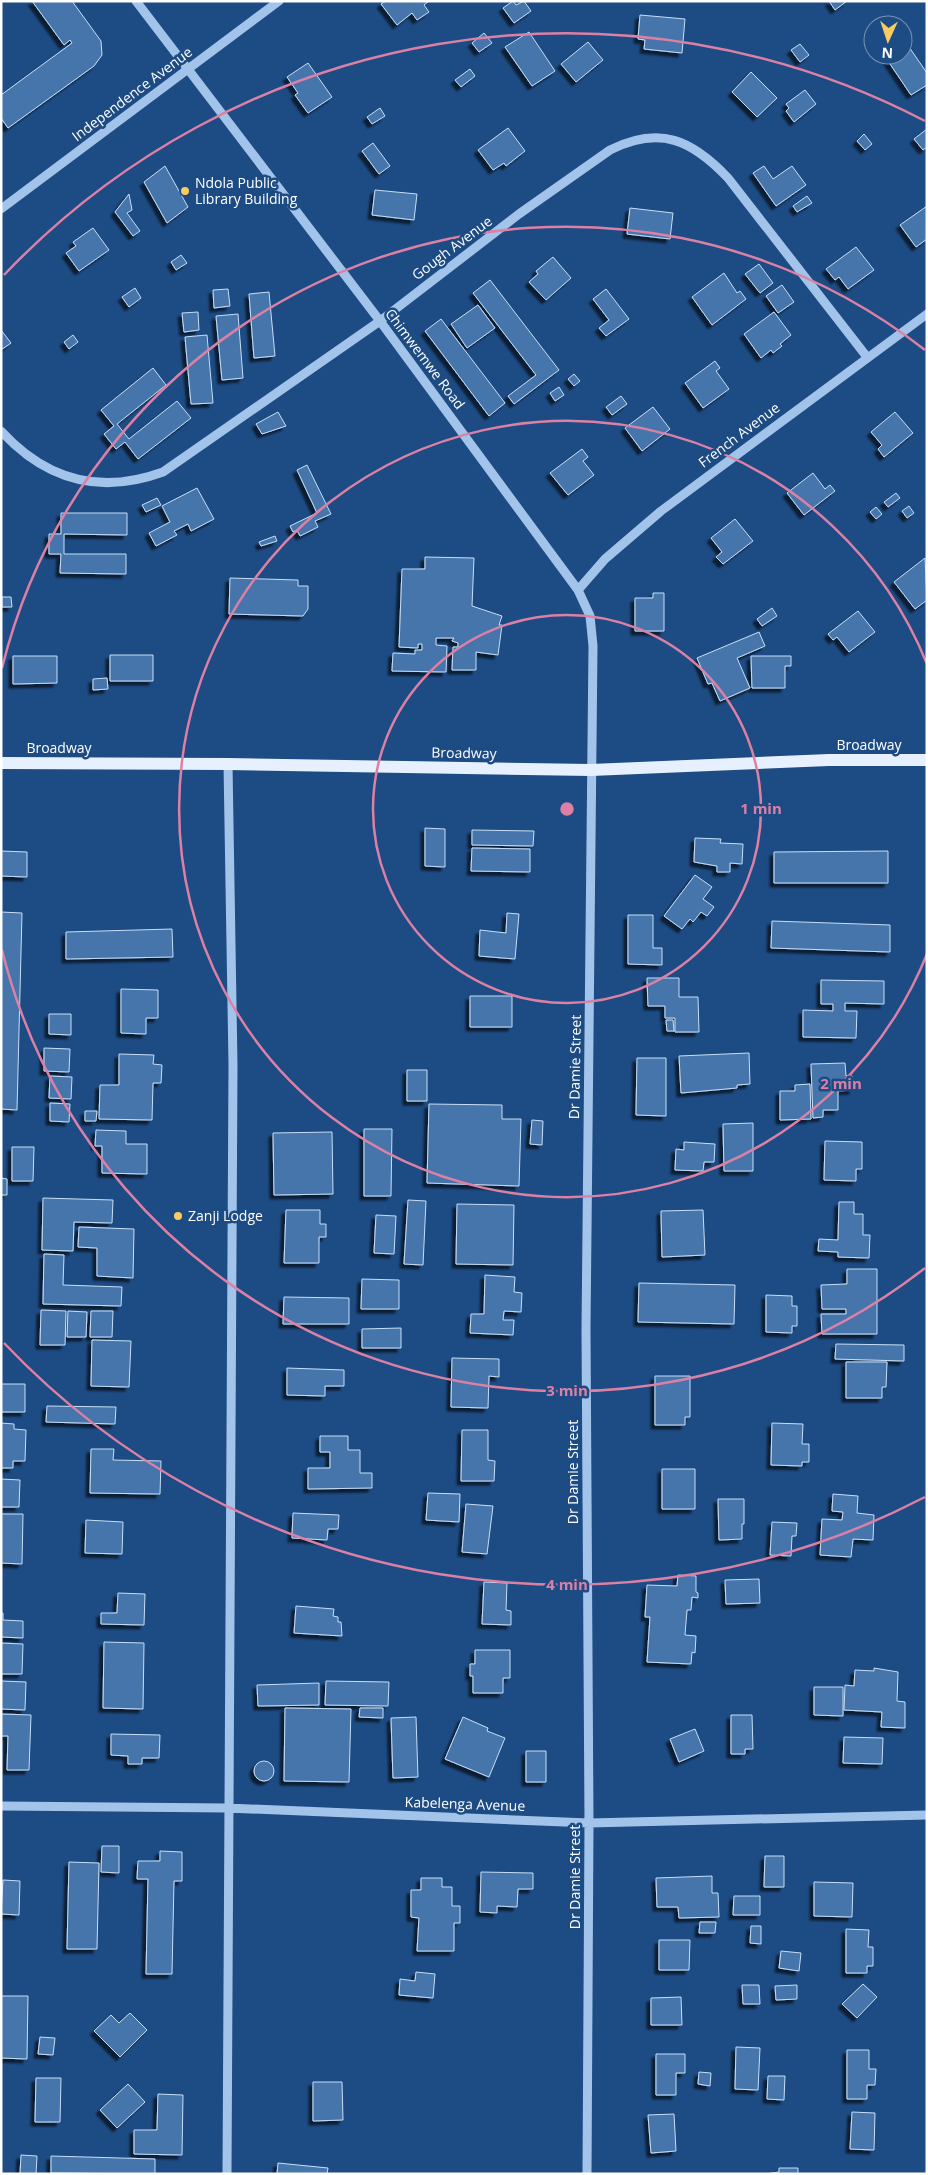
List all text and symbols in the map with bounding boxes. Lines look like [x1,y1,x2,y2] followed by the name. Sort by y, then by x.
[863,15,913,65] north arrow
[68,42,196,145] street label: Independence Avenue
[881,44,893,63] text: N
[195,173,298,208] place label: Ndola Public Library Building
[179,185,191,197] marker: Ndola Public Library Building
[408,211,496,284] street label: Gough Avenue
[381,305,469,413] street label: Chimwemwe Road
[694,398,783,471] street label: French Avenue
[836,735,903,754] street label: Broadway
[26,738,93,757] street label: Broadway
[431,742,498,763] street label: Broadway
[740,798,782,818] text: 1 min
[558,800,576,818] centre of rings
[564,1015,585,1119] street label: Dr Damie Street
[820,1073,862,1093] text: 2 min
[188,1206,263,1225] place label: Zanji Lodge
[172,1210,184,1222] marker: Zanji Lodge
[546,1380,588,1400] text: 3 min
[563,1420,582,1524] street label: Dr Damie Street
[546,1574,588,1594] text: 4 min
[404,1792,526,1815] street label: Kabelenga Avenue
[565,1825,584,1929] street label: Dr Damie Street

